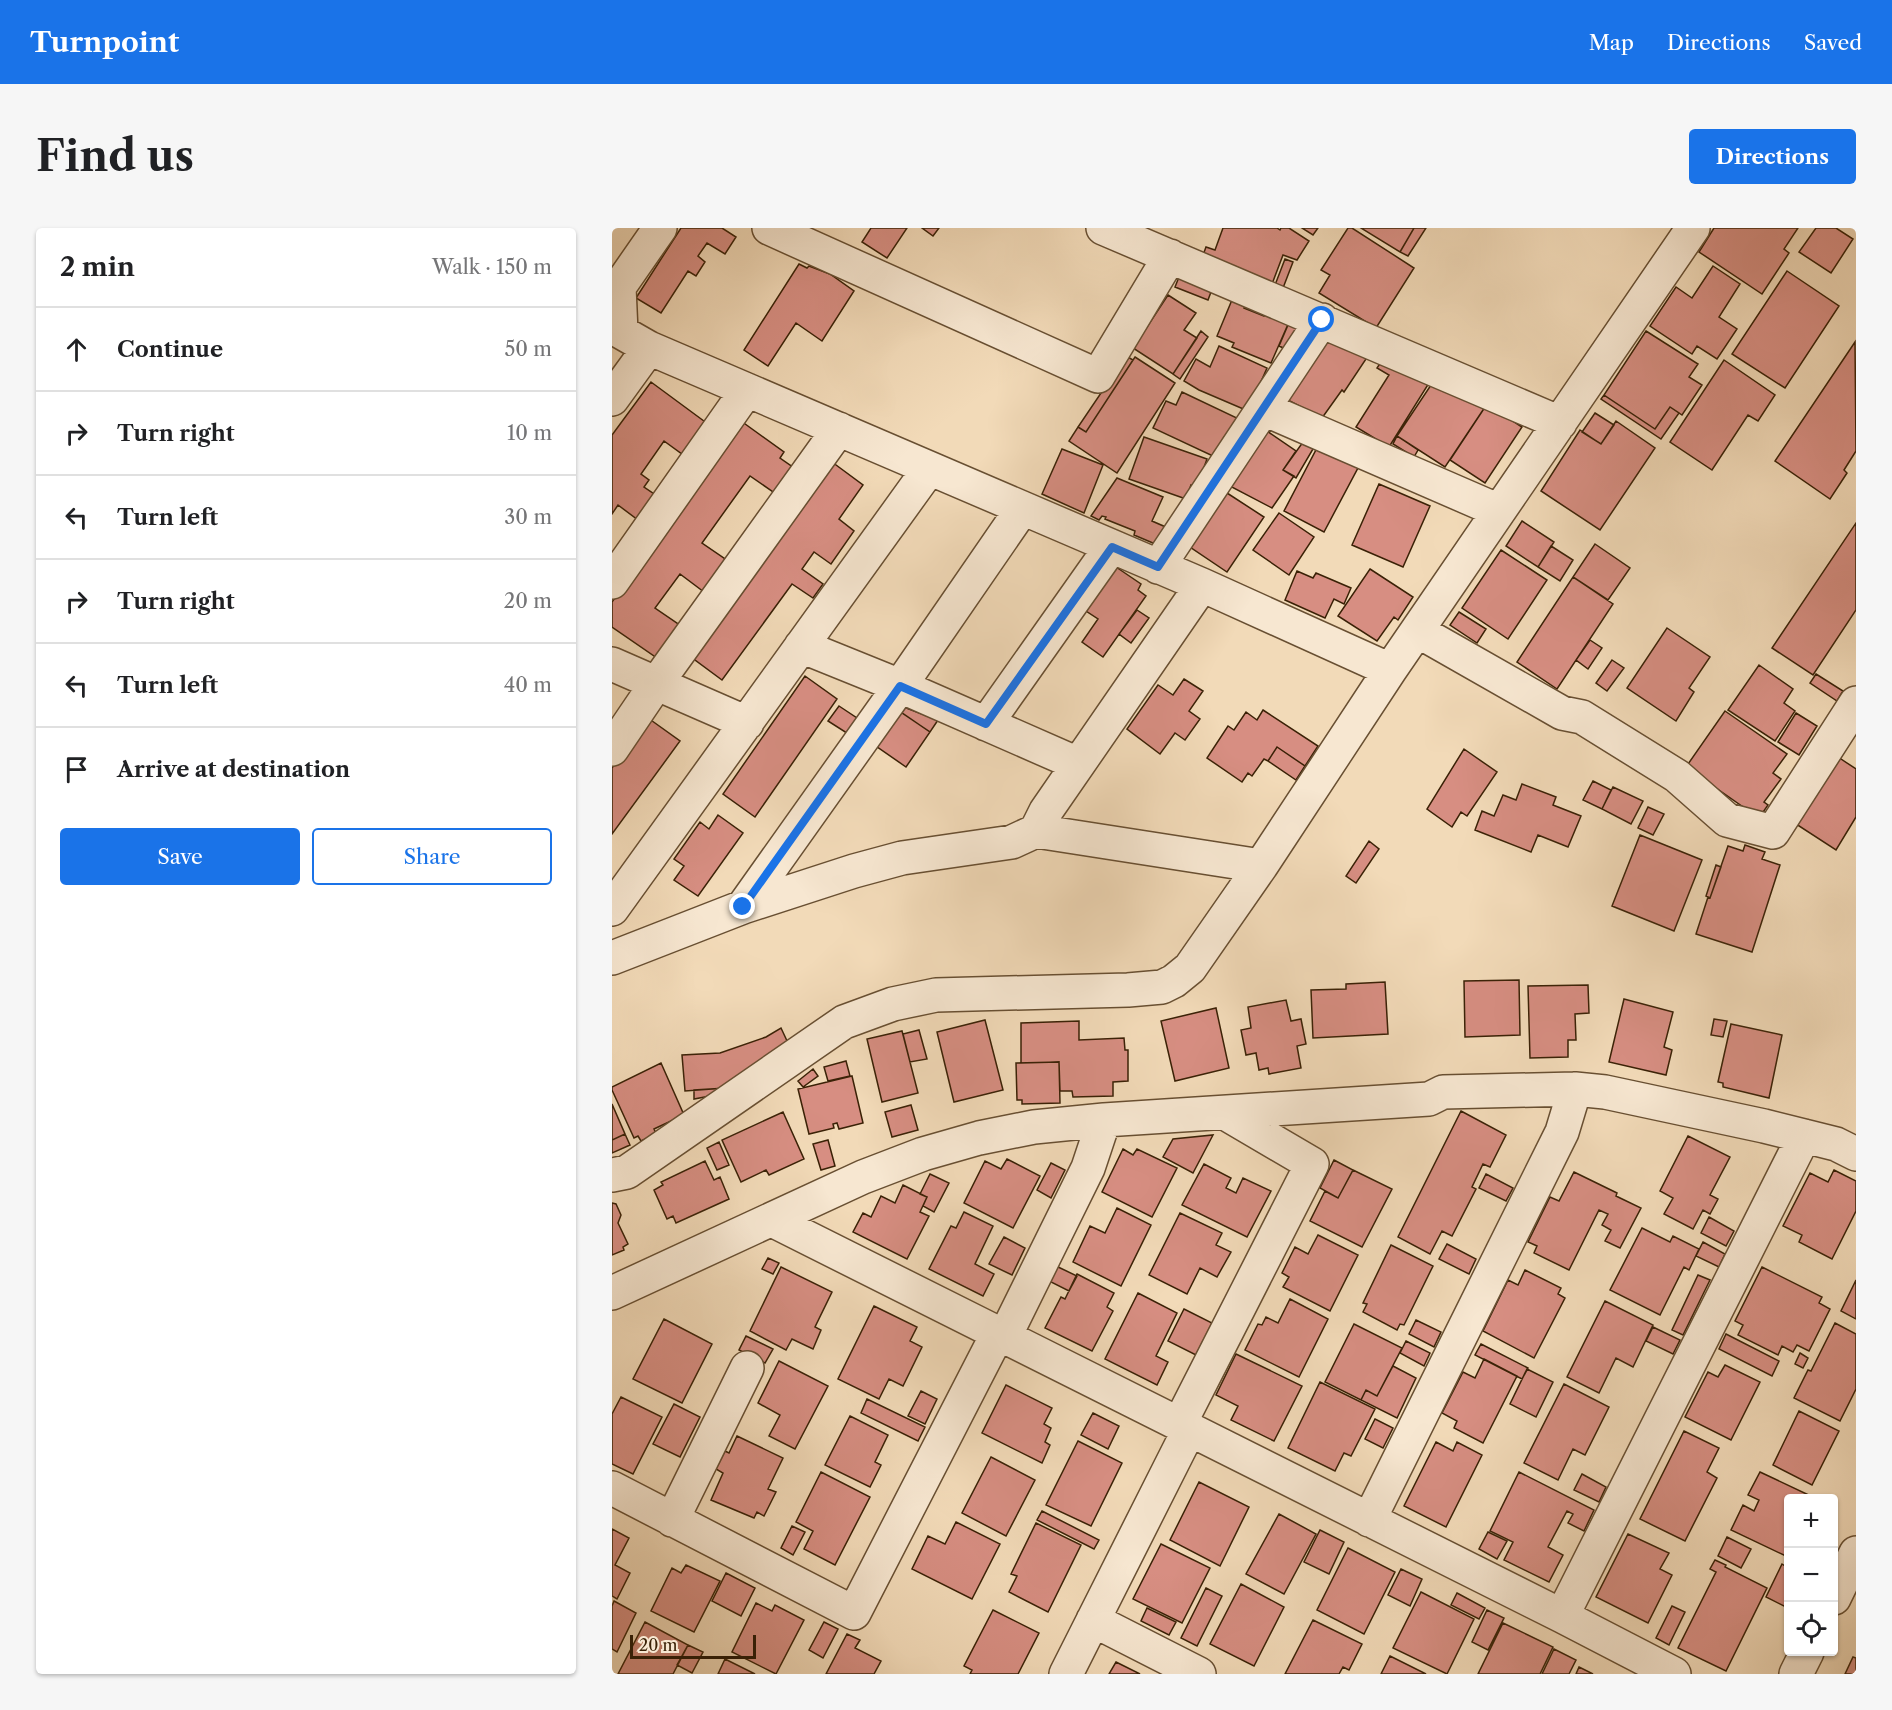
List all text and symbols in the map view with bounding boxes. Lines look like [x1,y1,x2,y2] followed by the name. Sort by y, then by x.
[30,25,179,59] text: Turnpoint
[1589,30,1634,55] text: Map
[1667,30,1771,55] text: Directions
[1804,30,1862,55] text: Saved
[1689,129,1856,184] button: Directions
[36,130,194,182] text: Find us
[60,251,135,283] text: 2 min
[432,255,552,279] text: Walk · 150 m
[1308,306,1334,332] route start
[60,333,93,366] icon: ahead
[117,336,223,363] text: Continue
[505,337,552,361] text: 50 m
[60,417,93,450] icon: right
[117,420,235,447] text: Turn right
[507,421,552,445] text: 10 m
[60,501,93,534] icon: left
[117,504,218,531] text: Turn left
[504,505,552,529] text: 30 m
[60,585,93,618] icon: right
[117,588,235,615] text: Turn right
[504,589,552,613] text: 20 m
[60,669,93,702] icon: left
[117,672,218,699] text: Turn left
[504,673,552,697] text: 40 m
[60,753,93,786] icon: arrive
[117,756,350,783] text: Arrive at destination
[60,828,300,885] button: Save
[312,828,552,885] button: Share
[729,893,755,919] route end
[1784,1494,1838,1656] map controls
[1784,1494,1838,1548] button: +
[1784,1548,1838,1602] button: −
[1784,1602,1838,1656] button: locate
[630,1632,756,1660] scale bar
[639,1635,678,1655] text: 20 m

